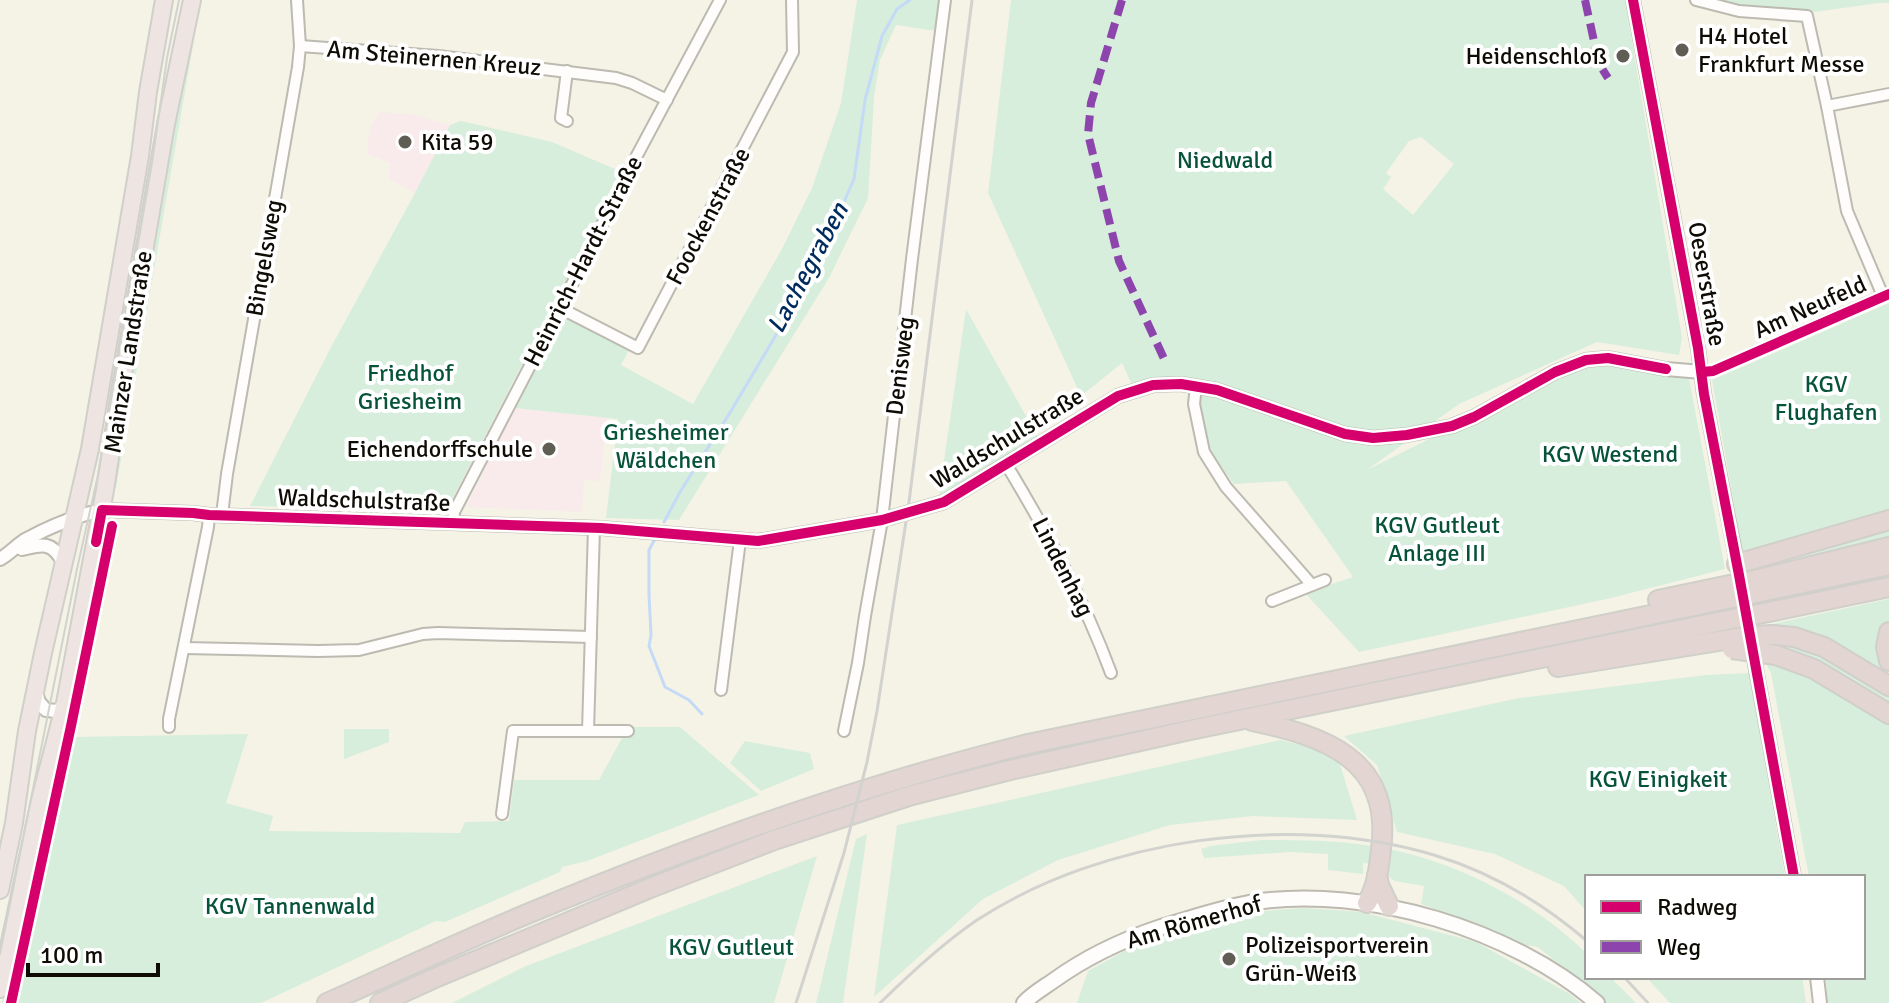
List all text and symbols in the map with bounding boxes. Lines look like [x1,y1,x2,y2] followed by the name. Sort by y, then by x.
[1698,21,1865,79] place label: H4 Hotel Frankfurt Messe
[326,34,542,82] street label: Am Steinernen Kreuz
[1465,41,1607,71] place label: Heidenschloß
[1673,41,1691,59] marker: H4 Hotel Frankfurt Messe
[1614,47,1632,65] marker: Heidenschloß
[421,127,493,157] place label: Kita 59
[396,133,414,151] marker: Kita 59
[659,142,757,290] street label: Foockenstraße
[1177,145,1273,175] park label: Niedwald
[517,151,649,371] street label: Heinrich-Hardt-Straße
[239,197,289,319] street label: Bingelsweg
[760,197,856,339] water label: Lachegraben
[1681,219,1733,349] street label: Oeserstraße
[97,249,159,455] street label: Mainzer Landstraße
[1749,269,1871,345] street label: Am Neufeld
[879,315,921,417] street label: Denisweg
[358,358,462,416] park label: Friedhof Griesheim
[1774,369,1878,427] park label: KGV Flughafen
[925,381,1089,495] street label: Waldschulstraße
[603,417,729,475] park label: Griesheimer Wäldchen
[346,434,533,464] place label: Eichendorffschule
[1542,439,1678,469] park label: KGV Westend
[540,440,558,458] marker: Eichendorffschule
[277,482,451,518] street label: Waldschulstraße
[1374,510,1500,568] park label: KGV Gutleut Anlage III
[1025,512,1101,622] street label: Lindenhag
[1588,764,1728,794] park label: KGV Einigkeit
[1585,875,1865,979] legend
[1123,888,1266,956] street label: Am Römerhof
[205,891,375,921] park label: KGV Tannenwald
[1657,892,1738,922] text: Radweg
[28,927,158,977] scale bar
[1245,930,1429,988] place label: Polizeisportverein Grün-Weiß
[668,932,794,962] park label: KGV Gutleut
[1657,932,1701,962] text: Weg
[40,940,103,970] text: 100 m
[1220,950,1238,968] marker: Polizeisportverein Grün-Weiß

